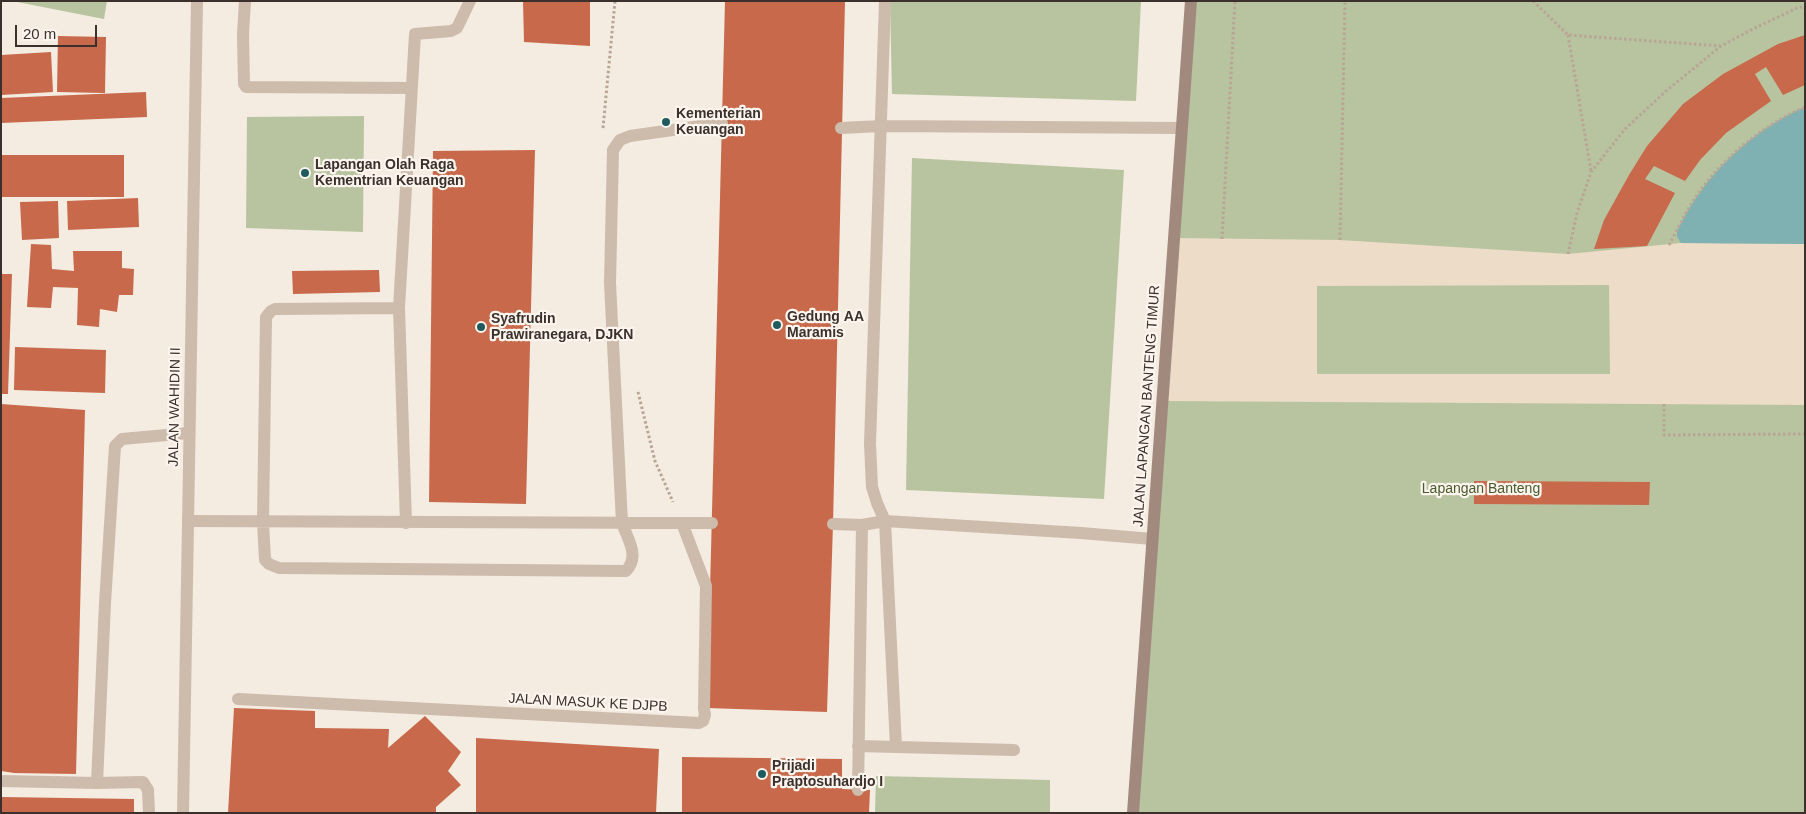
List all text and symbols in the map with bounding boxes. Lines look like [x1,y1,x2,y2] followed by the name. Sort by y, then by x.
[18,15,100,47] scale bar
[23,25,56,42] text: 20 m
[676,106,761,138] place label: Kementerian Keuangan
[660,116,672,128] marker: Kementerian Keuangan
[315,157,464,190] place label: Lapangan Olah Raga Kementrian Keuangan
[299,167,311,179] marker: Lapangan Olah Raga Kementrian Keuangan
[1130,284,1164,528] street label: JALAN LAPANGAN BANTENG TIMUR
[787,309,864,342] place label: Gedung AA Maramis
[491,311,633,344] place label: Syafrudin Prawiranegara, DJKN
[771,319,783,331] marker: Gedung AA Maramis
[475,321,487,333] marker: Syafrudin Prawiranegara, DJKN
[166,347,184,467] street label: JALAN WAHIDIN II
[1422,481,1540,497] park label: Lapangan Banteng
[508,690,668,716] street label: JALAN MASUK KE DJPB
[772,758,883,790] place label: Prijadi Praptosuhardjo I
[756,768,768,780] marker: Prijadi Praptosuhardjo I

